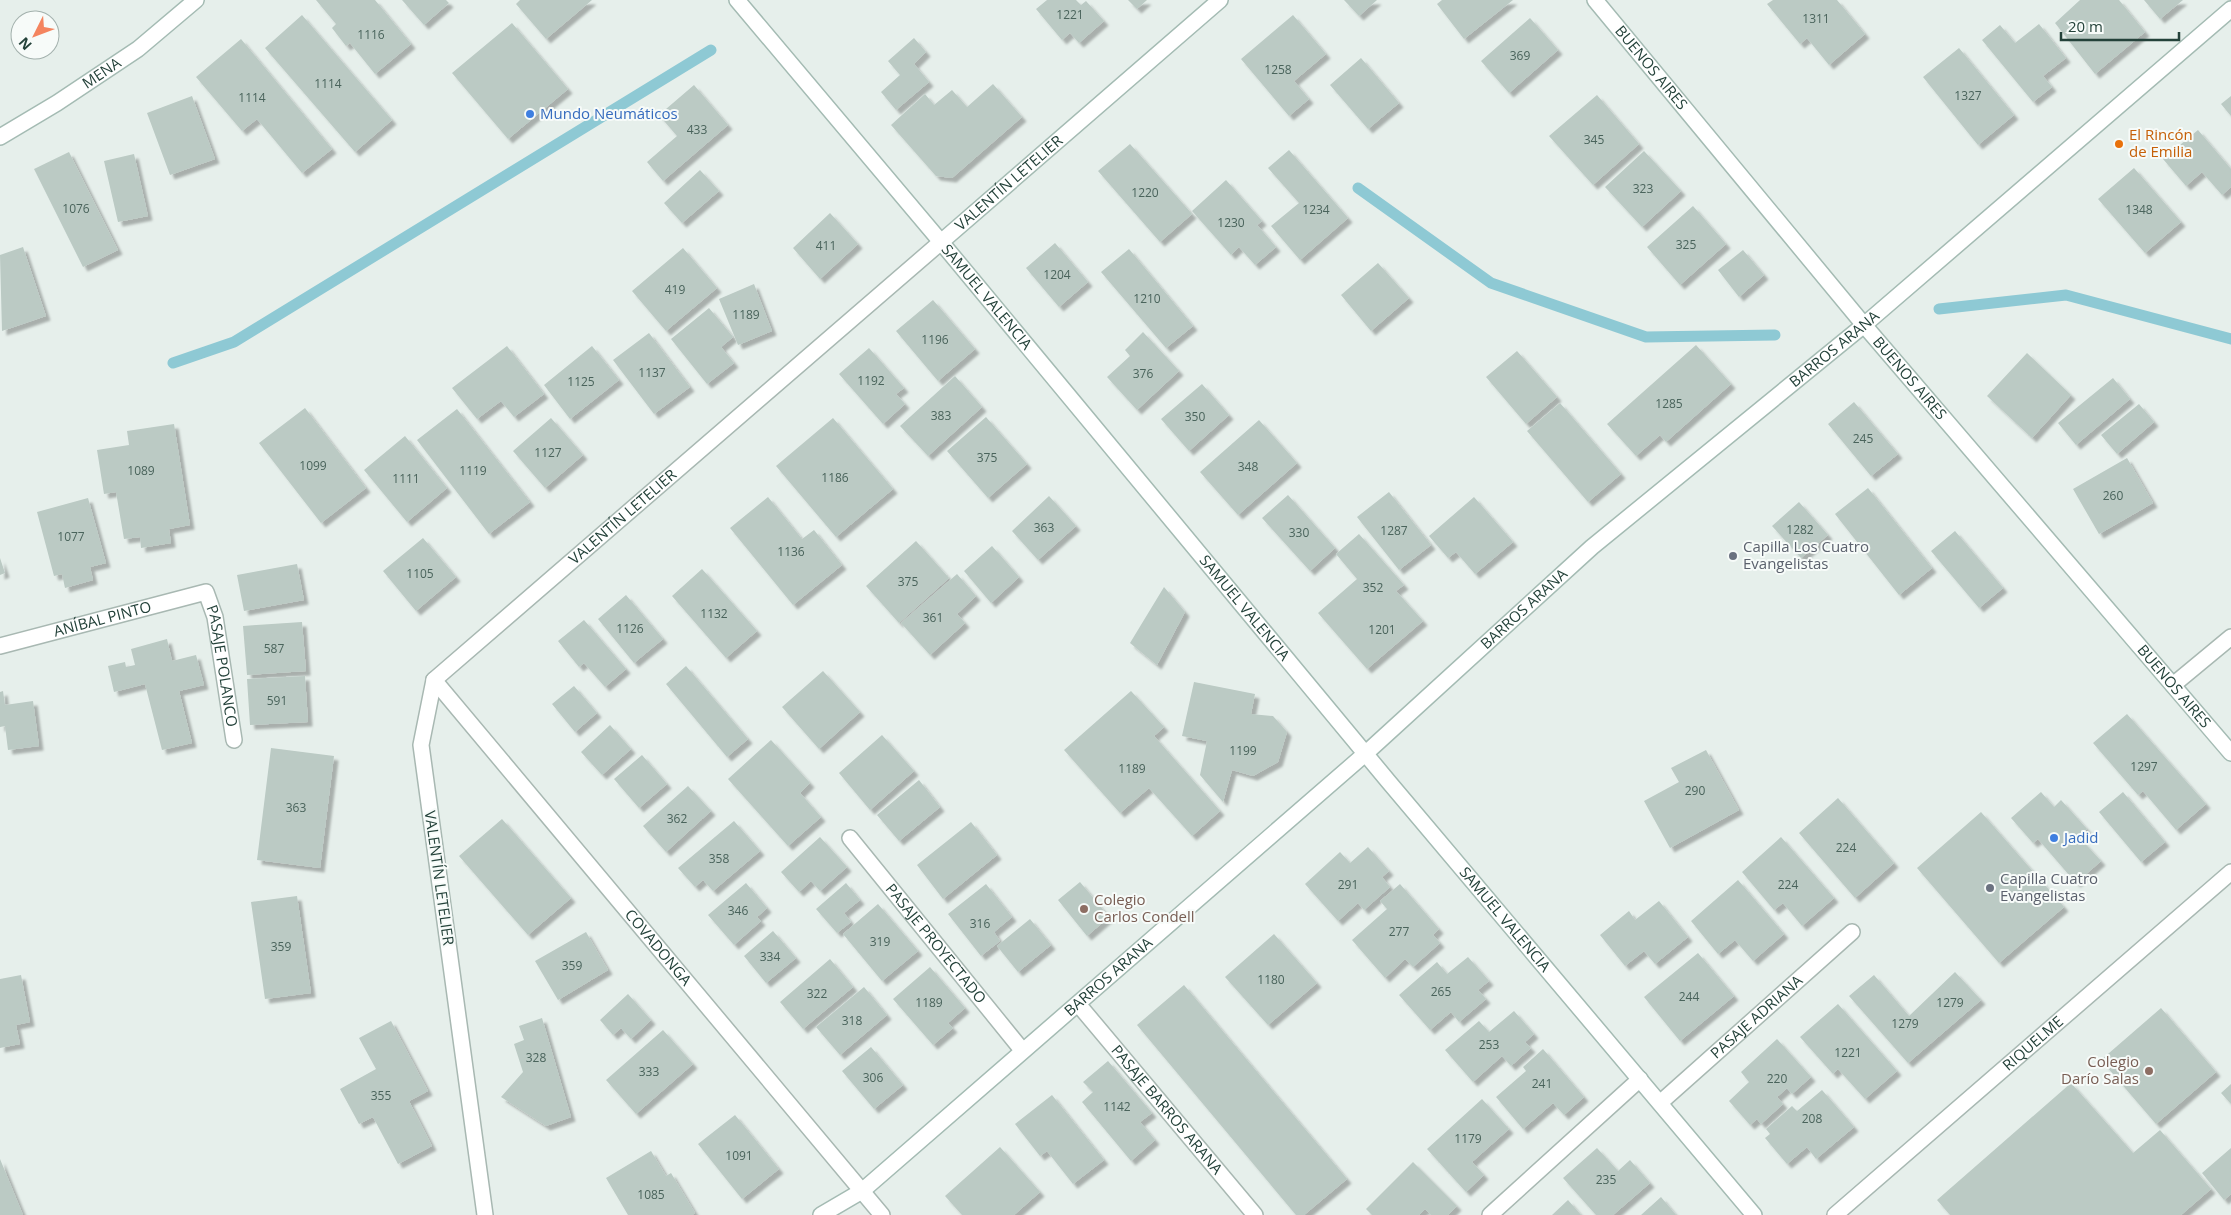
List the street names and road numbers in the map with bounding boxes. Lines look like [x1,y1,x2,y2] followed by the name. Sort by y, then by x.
[1611,21,1693,113] street label: BUENOS AIRES
[78,52,125,93] street label: MENA
[950,130,1067,234] street label: VALENTÍN LETELIER
[938,239,1037,354] street label: SAMUEL VALENCIA
[1785,305,1883,391] street label: BARROS ARANA
[1869,332,1952,423] street label: BUENOS AIRES
[564,464,681,568] street label: VALENTÍN LETELIER
[1196,550,1295,665] street label: SAMUEL VALENCIA
[1476,563,1571,653] street label: BARROS ARANA
[51,596,153,641] street label: ANÍBAL PINTO
[202,602,243,728] street label: PASAJE POLANCO
[2133,640,2216,732] street label: BUENOS AIRES
[421,809,459,947] street label: VALENTÍN LETELIER
[1456,862,1556,976] street label: SAMUEL VALENCIA
[882,879,991,1007] street label: PASAJE PROYECTADO
[621,905,697,990] street label: COVADONGA
[1060,932,1156,1020] street label: BARROS ARANA
[1706,970,1807,1062] street label: PASAJE ADRIANA
[1998,1011,2067,1075] street label: RIQUELME
[1107,1040,1228,1178] street label: PASAJE BARROS ARANA

